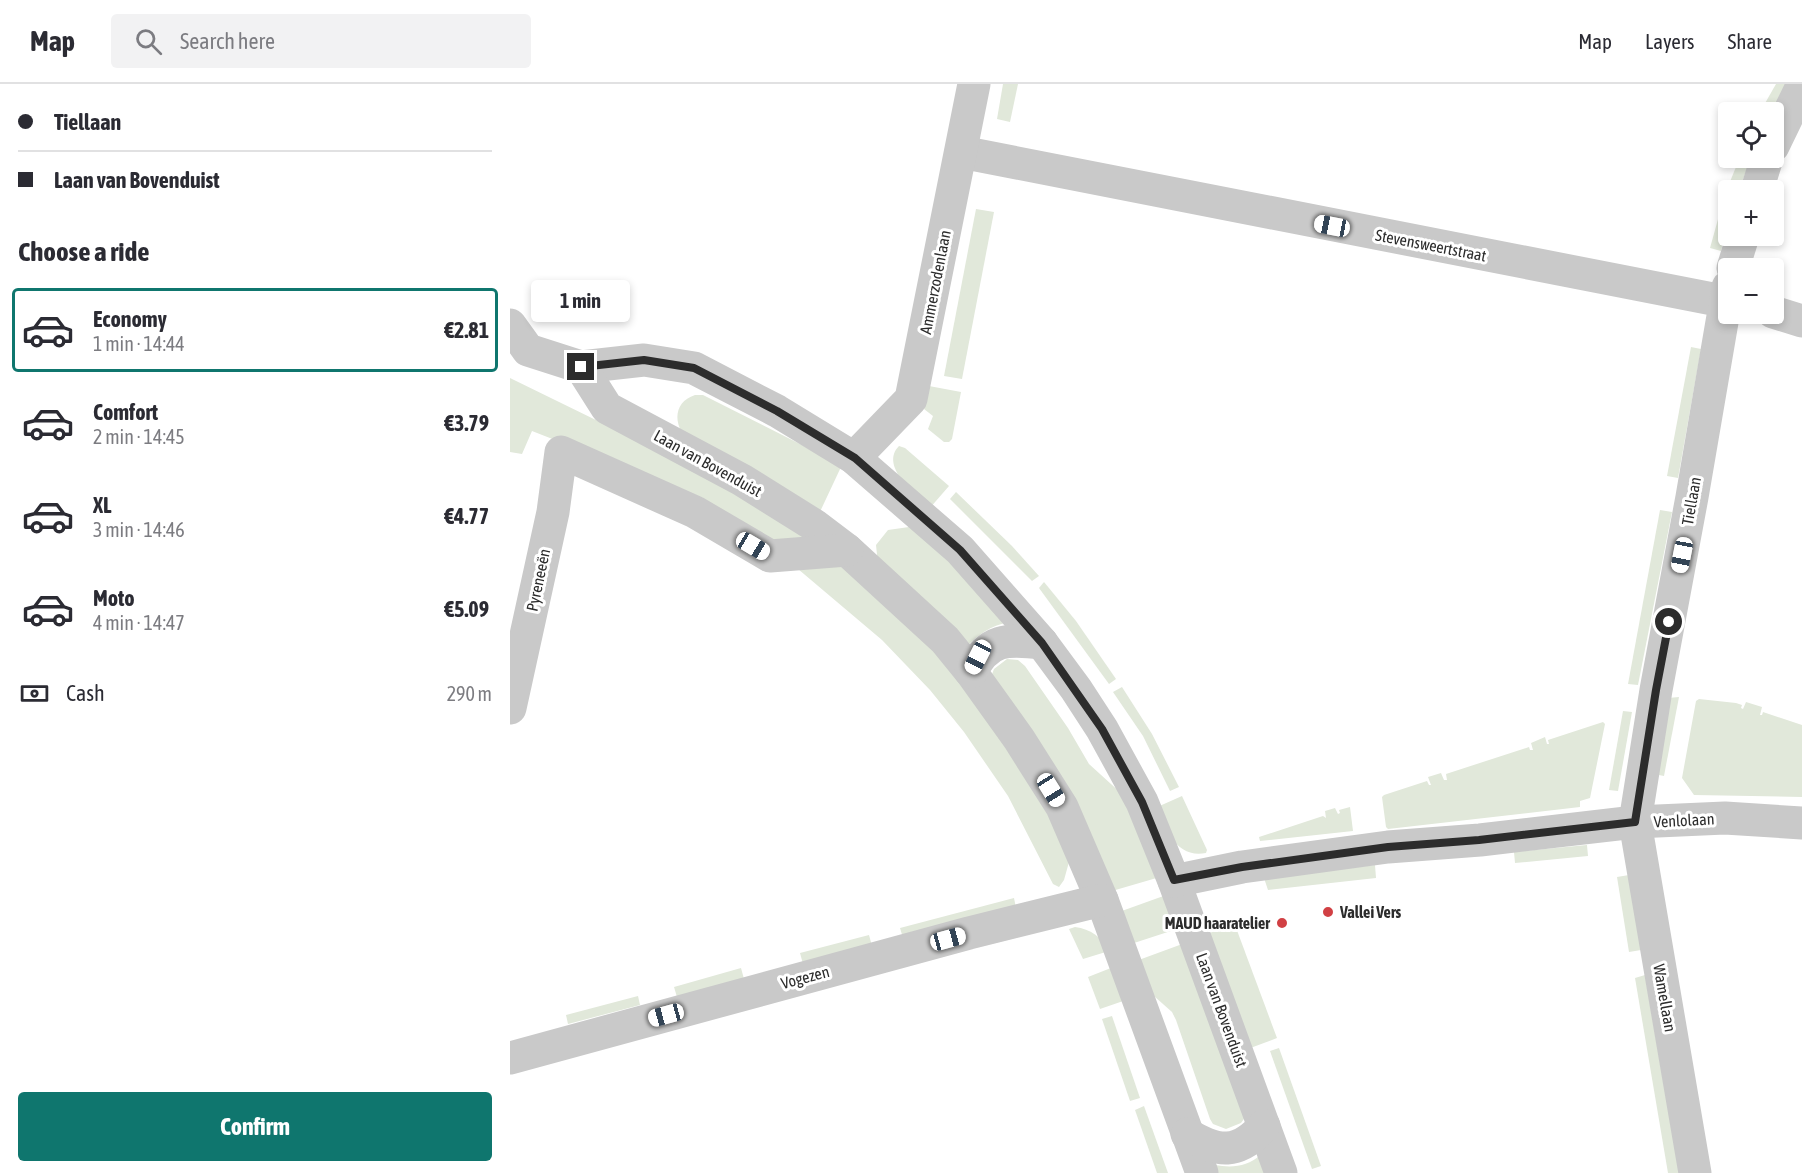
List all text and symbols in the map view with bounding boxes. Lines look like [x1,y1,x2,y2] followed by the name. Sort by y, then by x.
[111,14,531,68] search box
[30,25,75,57] text: Map
[132,25,165,58] icon: search
[180,28,275,54] text: Search here
[1578,29,1612,53] text: Map
[1645,29,1695,53] text: Layers
[1728,29,1772,53] text: Share
[1718,102,1784,324] map controls
[1718,102,1784,168] button: locate
[54,109,121,135] text: Tiellaan
[54,167,220,193] text: Laan van Bovenduist
[1718,180,1784,246] button: +
[1313,214,1351,238] car
[1374,225,1488,265] street label: Stevensweertstraat
[916,229,954,335] street label: Ammerzodenlaan
[18,236,150,267] text: Choose a ride
[1718,258,1784,324] button: −
[532,280,631,322] callout: 1 min
[560,289,601,312] text: 1 min
[21,303,75,357] icon: car
[93,306,167,332] text: Economy
[444,317,489,343] text: €2.81
[93,332,185,355] text: 1 min · 14:44
[567,353,594,380] route end
[21,396,75,450] icon: car
[93,399,158,425] text: Comfort
[444,410,489,436] text: €3.79
[93,425,185,448] text: 2 min · 14:45
[651,426,765,500] street label: Laan van Bovenduist
[1678,475,1704,527] street label: Tiellaan
[21,489,75,543] icon: car
[93,492,111,518] text: XL
[444,503,489,529] text: €4.77
[93,518,185,541] text: 3 min · 14:46
[733,529,773,563] car
[1670,536,1694,574] car
[523,547,554,613] street label: Pyreneeën
[21,582,75,636] icon: car
[93,585,135,611] text: Moto
[444,596,489,622] text: €5.09
[1655,608,1682,635] route start
[93,611,185,634] text: 4 min · 14:47
[962,637,994,677] car
[18,677,51,710] icon: cash
[66,680,105,706] text: Cash
[447,682,492,705] text: 290 m
[1034,770,1068,810] car
[1653,809,1715,831] street label: Venlolaan
[1339,903,1402,921] place label: Vallei Vers
[1321,905,1335,919] marker: Vallei Vers
[1165,914,1270,932] place label: MAUD haaratelier
[1275,916,1289,930] marker: MAUD haaratelier
[928,926,968,952] car
[1193,950,1251,1070] street label: Laan van Bovenduist
[779,962,831,993] street label: Vogezen
[1650,963,1680,1033] street label: Wamellaan
[646,1002,686,1028] car
[18,1092,492,1161] button: Confirm

